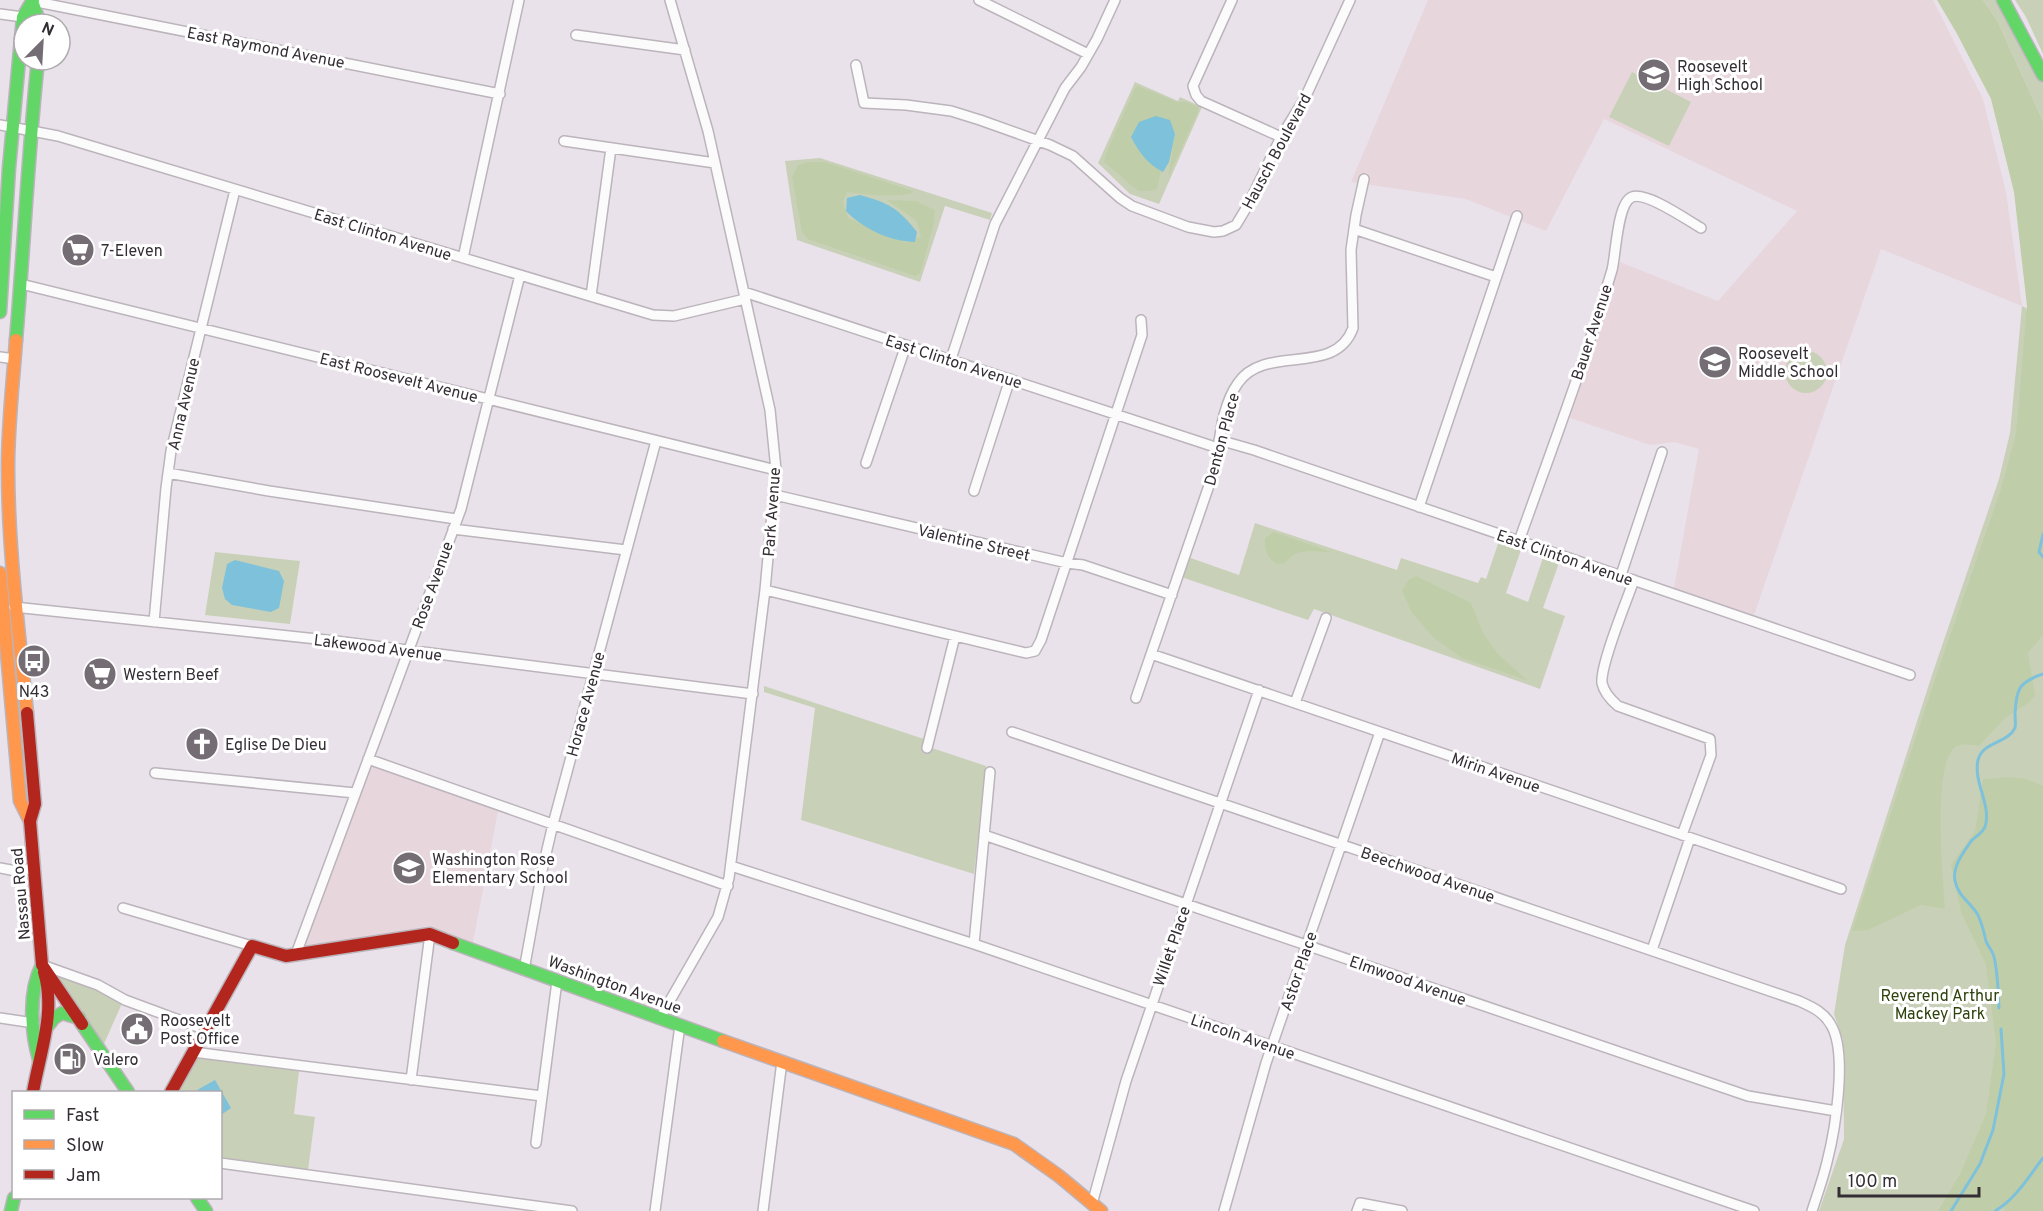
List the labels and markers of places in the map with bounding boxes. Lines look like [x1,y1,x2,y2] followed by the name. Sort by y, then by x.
[1636,57,1672,93] school or university icon: Roosevelt High School
[1677,58,1763,96] place label: Roosevelt High School
[60,232,96,268] supermarket icon: 7-Eleven
[101,242,163,262] place label: 7-Eleven
[1697,344,1733,380] school or university icon: Roosevelt Middle School
[1738,345,1838,383] place label: Roosevelt Middle School
[16,643,52,679] bus stop icon: N43
[82,656,118,692] supermarket icon: Western Beef
[123,666,219,686] place label: Western Beef
[19,683,49,703] place label: N43
[184,726,220,762] church icon: Eglise De Dieu
[225,736,327,756] place label: Eglise De Dieu
[391,850,427,886] school or university icon: Washington Rose Elementary School
[432,851,568,889] place label: Washington Rose Elementary School
[119,1011,155,1047] public building icon: Roosevelt Post Office
[160,1012,239,1050] place label: Roosevelt Post Office
[52,1041,88,1077] fuel station icon: Valero
[93,1051,139,1071] place label: Valero

